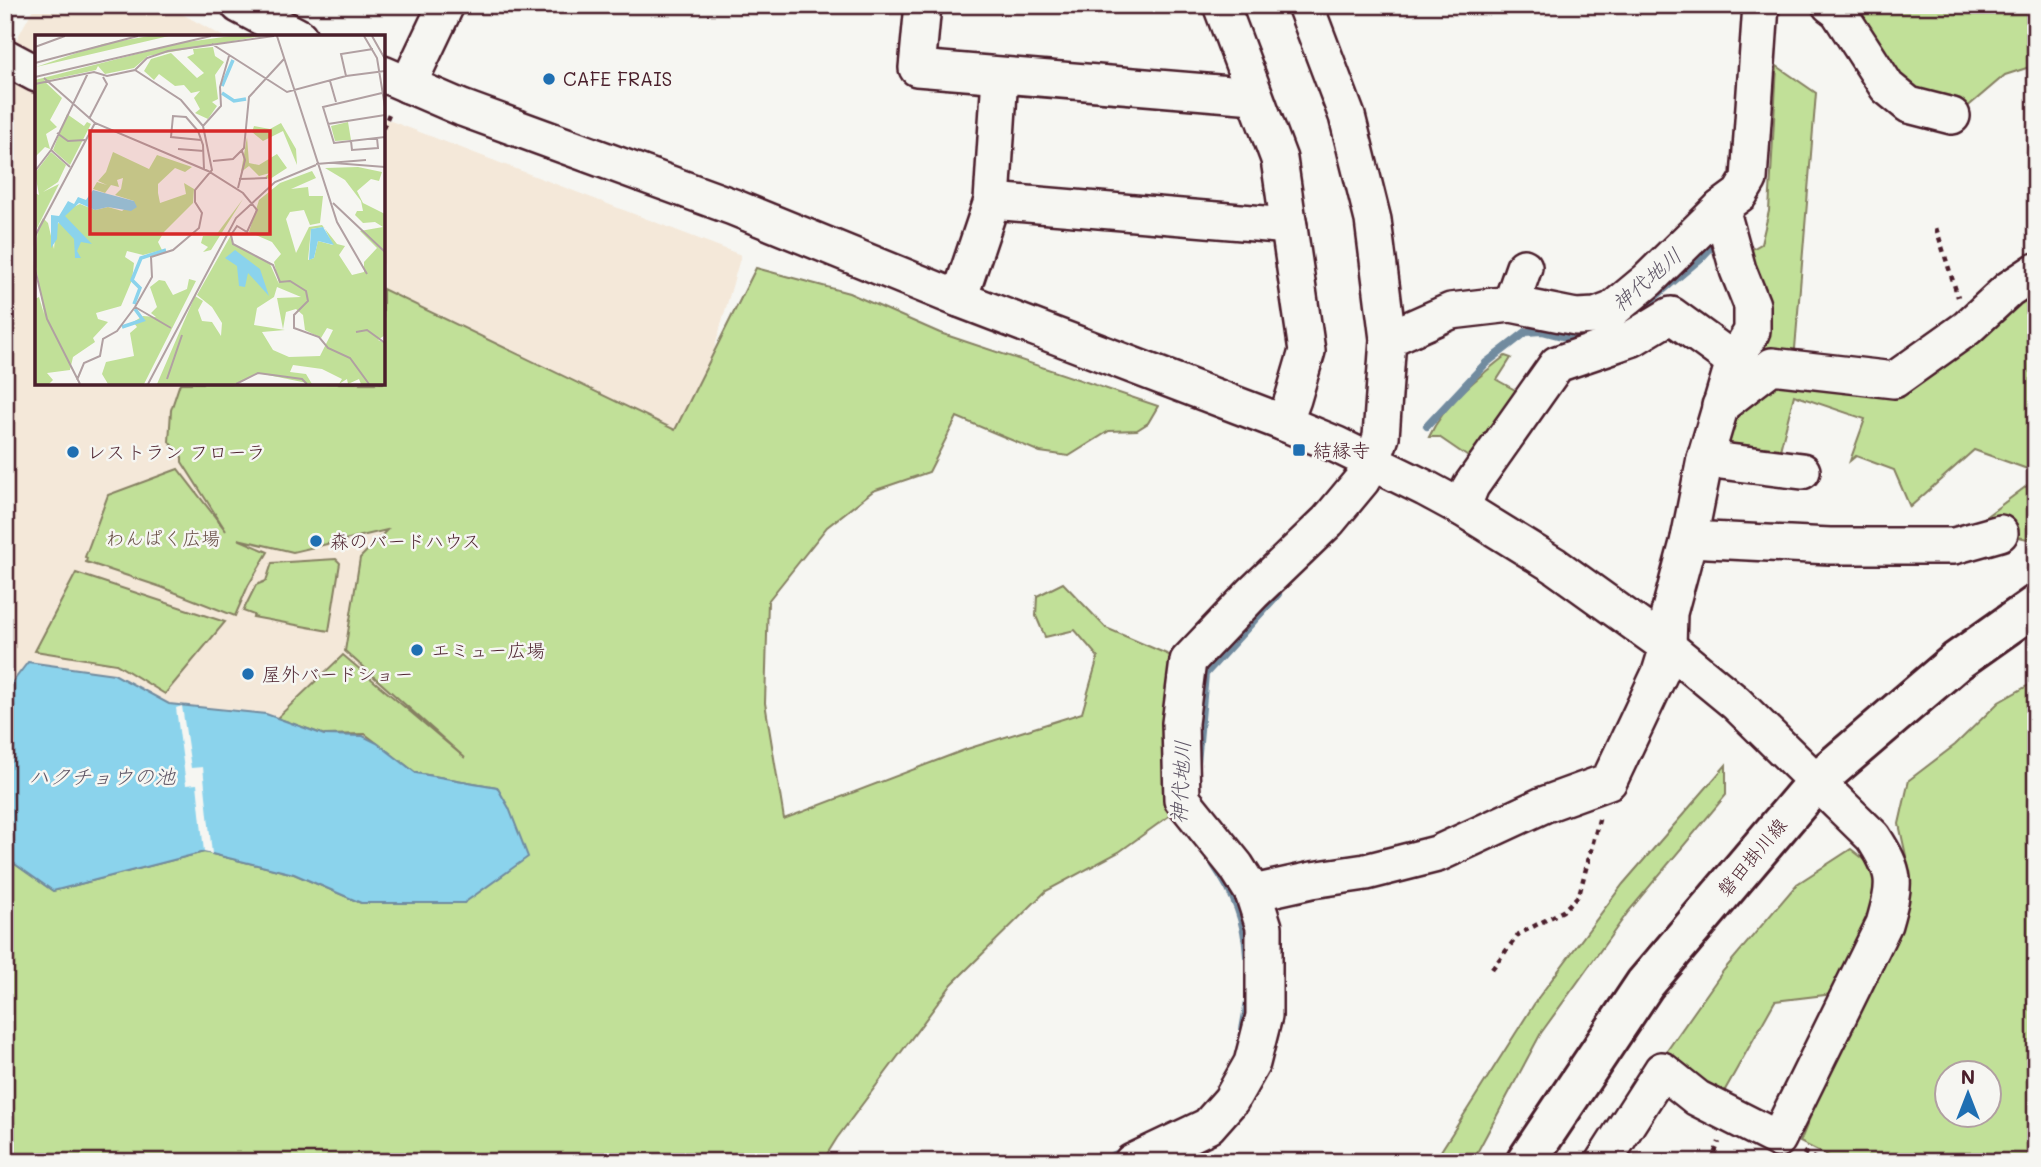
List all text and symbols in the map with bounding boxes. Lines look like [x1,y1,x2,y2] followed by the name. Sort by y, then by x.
[35,35,385,385] inset map
[563,66,672,91] place label: CAFE FRAIS
[541,71,557,87] marker: CAFE FRAIS
[1605,241,1687,317] water label: 神代地川
[1313,437,1370,462] place label: 結縁寺
[87,439,266,464] place label: レストラン フローラ
[1291,442,1307,458] marker: 結縁寺
[65,444,81,460] marker: レストラン フローラ
[106,525,220,550] park label: わんぱく広場
[330,528,481,553] place label: 森のバードハウス
[308,533,324,549] marker: 森のバードハウス
[431,637,545,662] place label: エミュー広場
[409,642,425,658] marker: エミュー広場
[262,661,413,686] place label: 屋外バードショー
[240,666,256,682] marker: 屋外バードショー
[1164,739,1195,825] water label: 神代地川
[29,762,176,789] water label: ハクチョウの池
[1712,812,1792,901] street label: 磐田掛川線
[1932,1058,2002,1128] north arrow
[1961,1064,1975,1089] text: N

